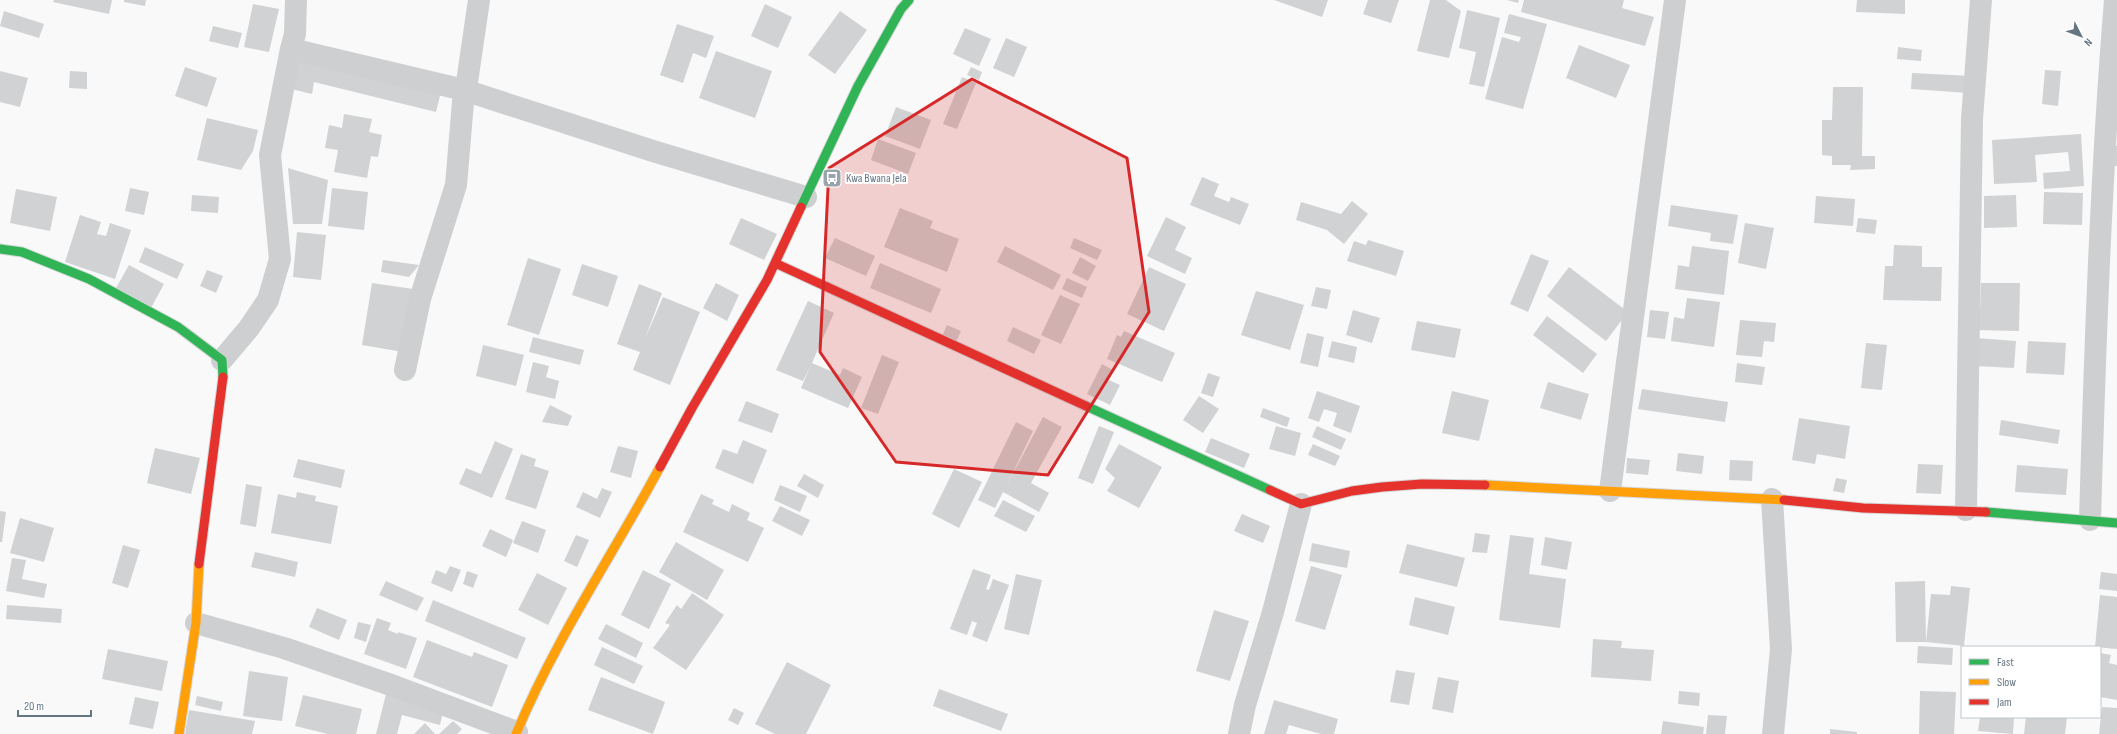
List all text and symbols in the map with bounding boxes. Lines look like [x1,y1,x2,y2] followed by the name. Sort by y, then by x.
[2061,16,2101,56] north arrow
[2081,36,2095,49] text: N
[821,167,843,189] bus stop icon: Kwa Bwana Jela
[846,171,907,186] place label: Kwa Bwana Jela
[1961,646,2101,718] legend
[1997,655,2014,670] text: Fast
[1997,675,2016,690] text: Slow
[18,692,91,718] scale bar
[1996,695,2012,710] text: Jam
[24,699,44,714] text: 20 m

